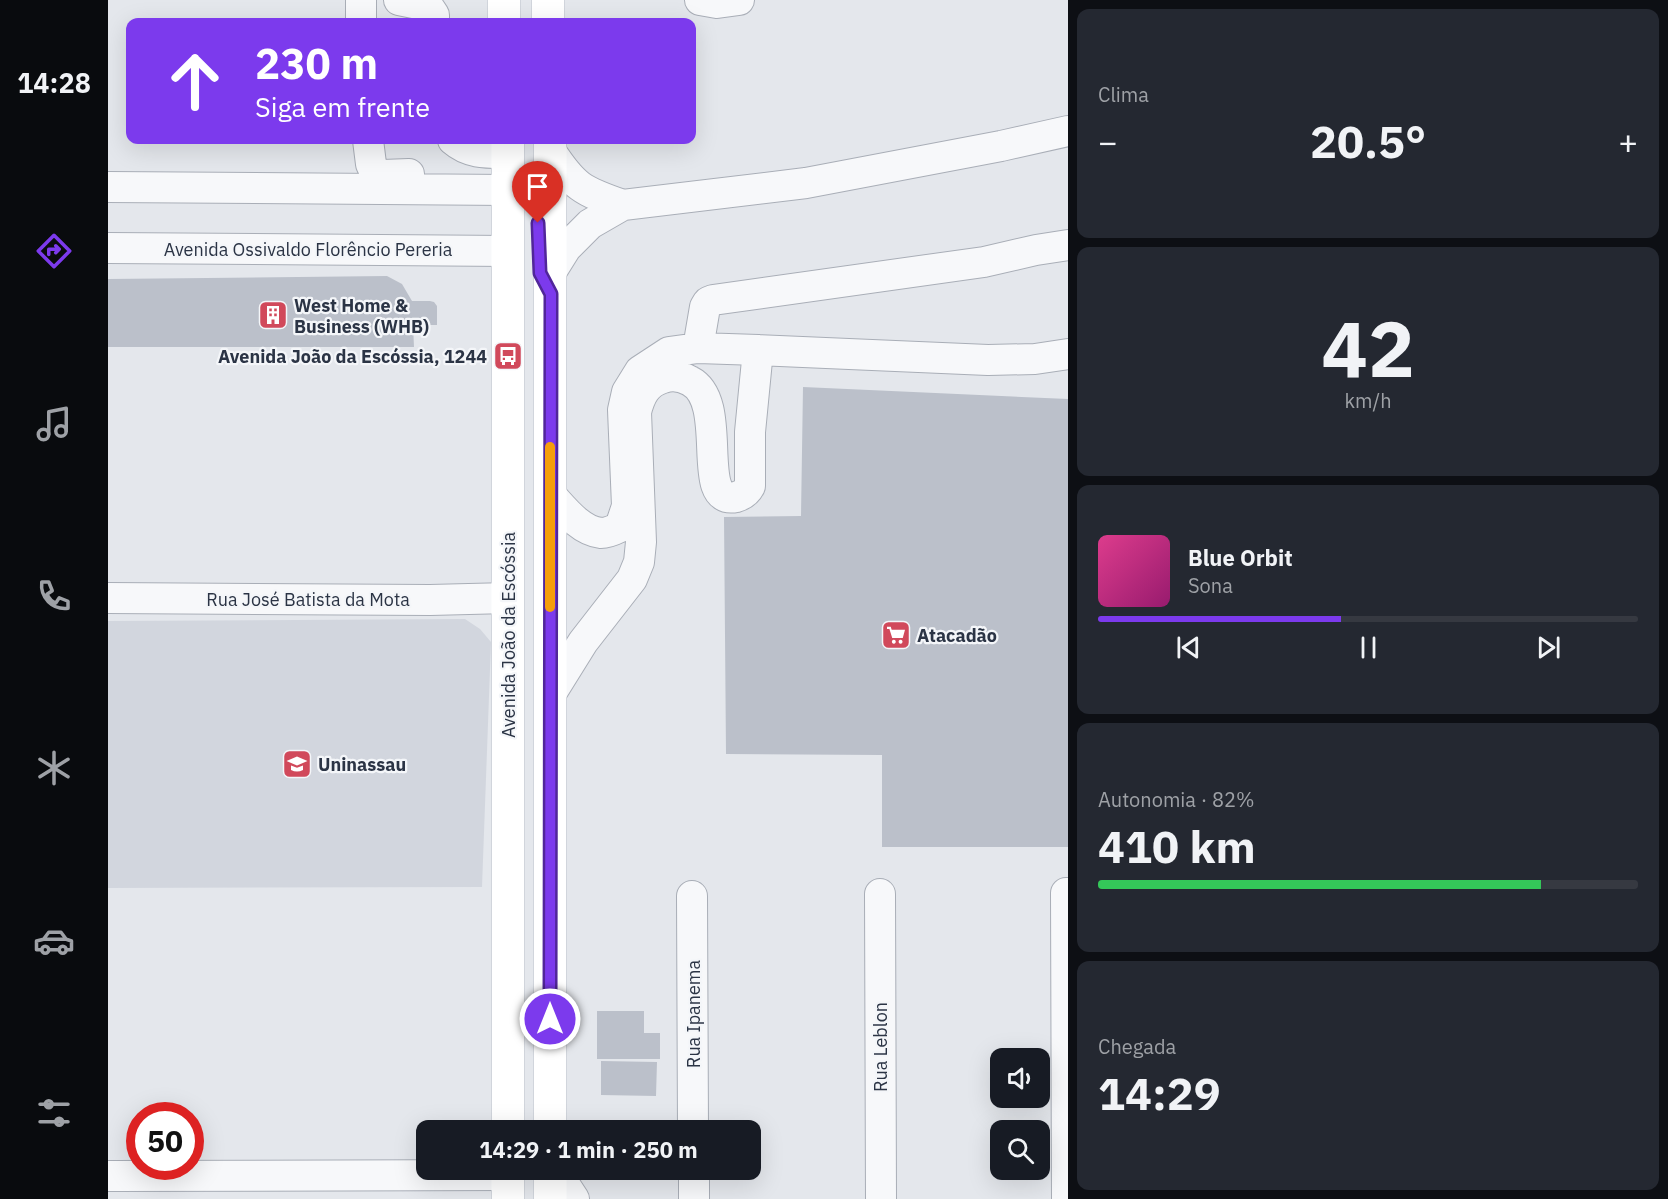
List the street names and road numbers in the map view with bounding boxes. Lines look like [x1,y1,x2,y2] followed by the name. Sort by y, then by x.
[164,238,453,261] street label: Avenida Ossivaldo Florêncio Pereria
[497,532,520,738] street label: Avenida João da Escóssia
[206,588,410,611] street label: Rua José Batista da Mota
[682,959,705,1068] street label: Rua Ipanema
[869,1002,892,1092] street label: Rua Leblon

